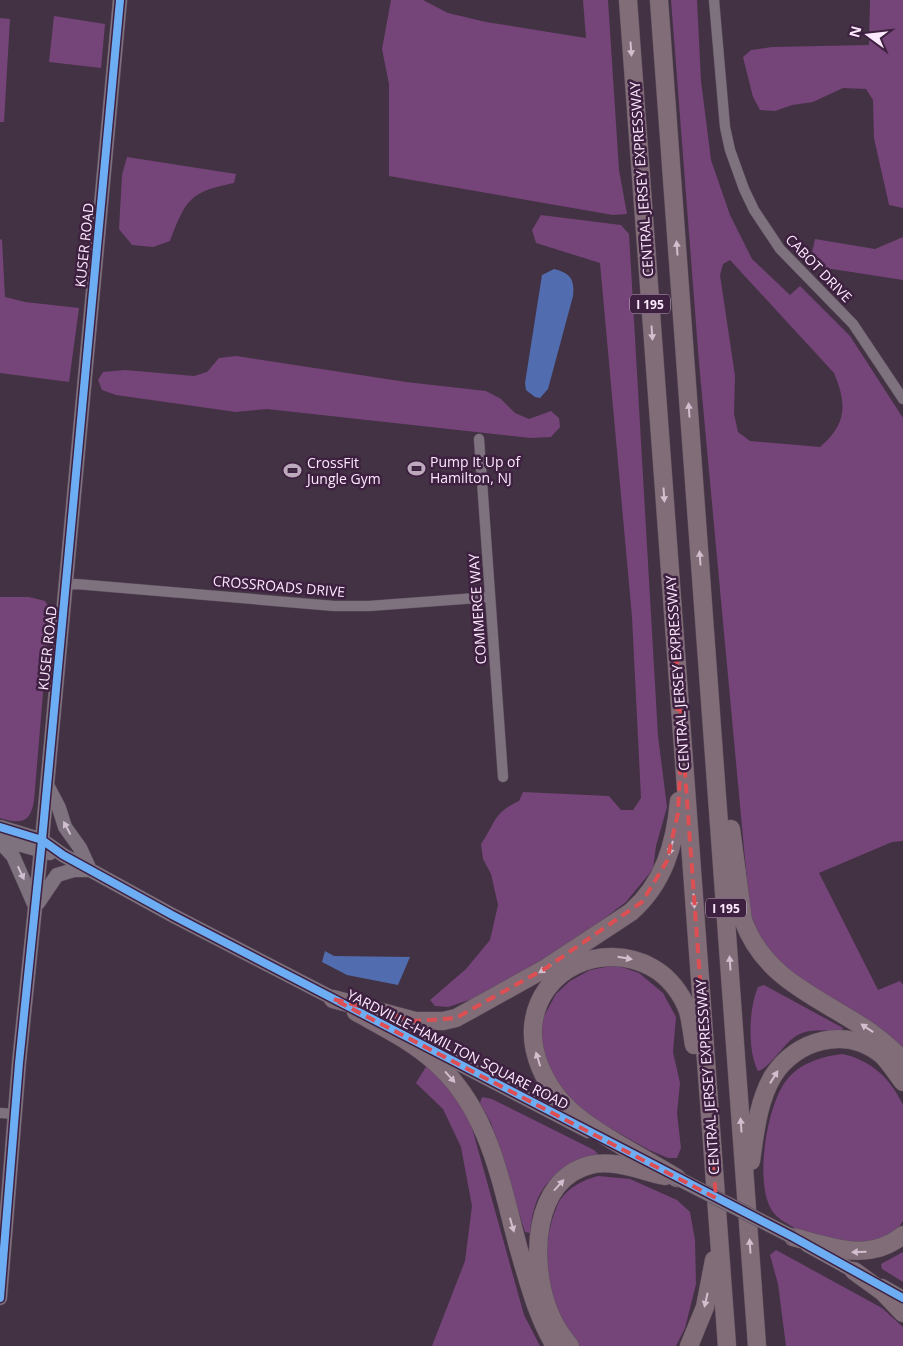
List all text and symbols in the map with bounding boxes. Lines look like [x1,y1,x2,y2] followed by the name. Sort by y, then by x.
[843,10,893,60] north arrow
[844,24,866,39] text: N
[628,41,636,57] one-way arrow
[625,80,657,277] street label: CENTRAL JERSEY EXPRESSWAY
[70,202,98,288] street label: KUSER ROAD
[782,230,856,306] street label: CABOT DRIVE
[673,239,681,255] one-way arrow
[630,294,670,314] road number: I 195
[649,325,657,341] one-way arrow
[685,402,693,418] one-way arrow
[430,452,522,487] place label: Pump It Up of Hamilton, NJ
[305,453,381,488] place label: CrossFit Jungle Gym
[406,459,426,479] sports icon: Pump It Up of Hamilton, NJ
[283,460,303,480] sports icon: CrossFit Jungle Gym
[661,487,669,503] one-way arrow
[696,549,704,565] one-way arrow
[464,553,490,665] street label: COMMERCE WAY
[212,571,346,601] street label: CROSSROADS DRIVE
[661,574,693,771] street label: CENTRAL JERSEY EXPRESSWAY
[33,605,61,691] street label: KUSER ROAD
[63,821,71,835] one-way arrow
[666,841,674,856] one-way arrow
[18,866,26,880] one-way arrow
[690,893,698,909] one-way arrow
[706,898,746,918] road number: I 195
[618,954,634,962] one-way arrow
[725,955,733,971] one-way arrow
[538,964,551,973] one-way arrow
[691,978,723,1175] street label: CENTRAL JERSEY EXPRESSWAY
[344,985,572,1113] street label: YARDVILLE-HAMILTON SQUARE ROAD
[860,1023,874,1033] one-way arrow
[534,1051,541,1066] one-way arrow
[769,1070,778,1083] one-way arrow
[444,1071,456,1083] one-way arrow
[737,1117,745,1133] one-way arrow
[553,1180,565,1192] one-way arrow
[509,1218,517,1233] one-way arrow
[746,1238,754,1254] one-way arrow
[850,1248,866,1256] one-way arrow
[702,1293,710,1308] one-way arrow

